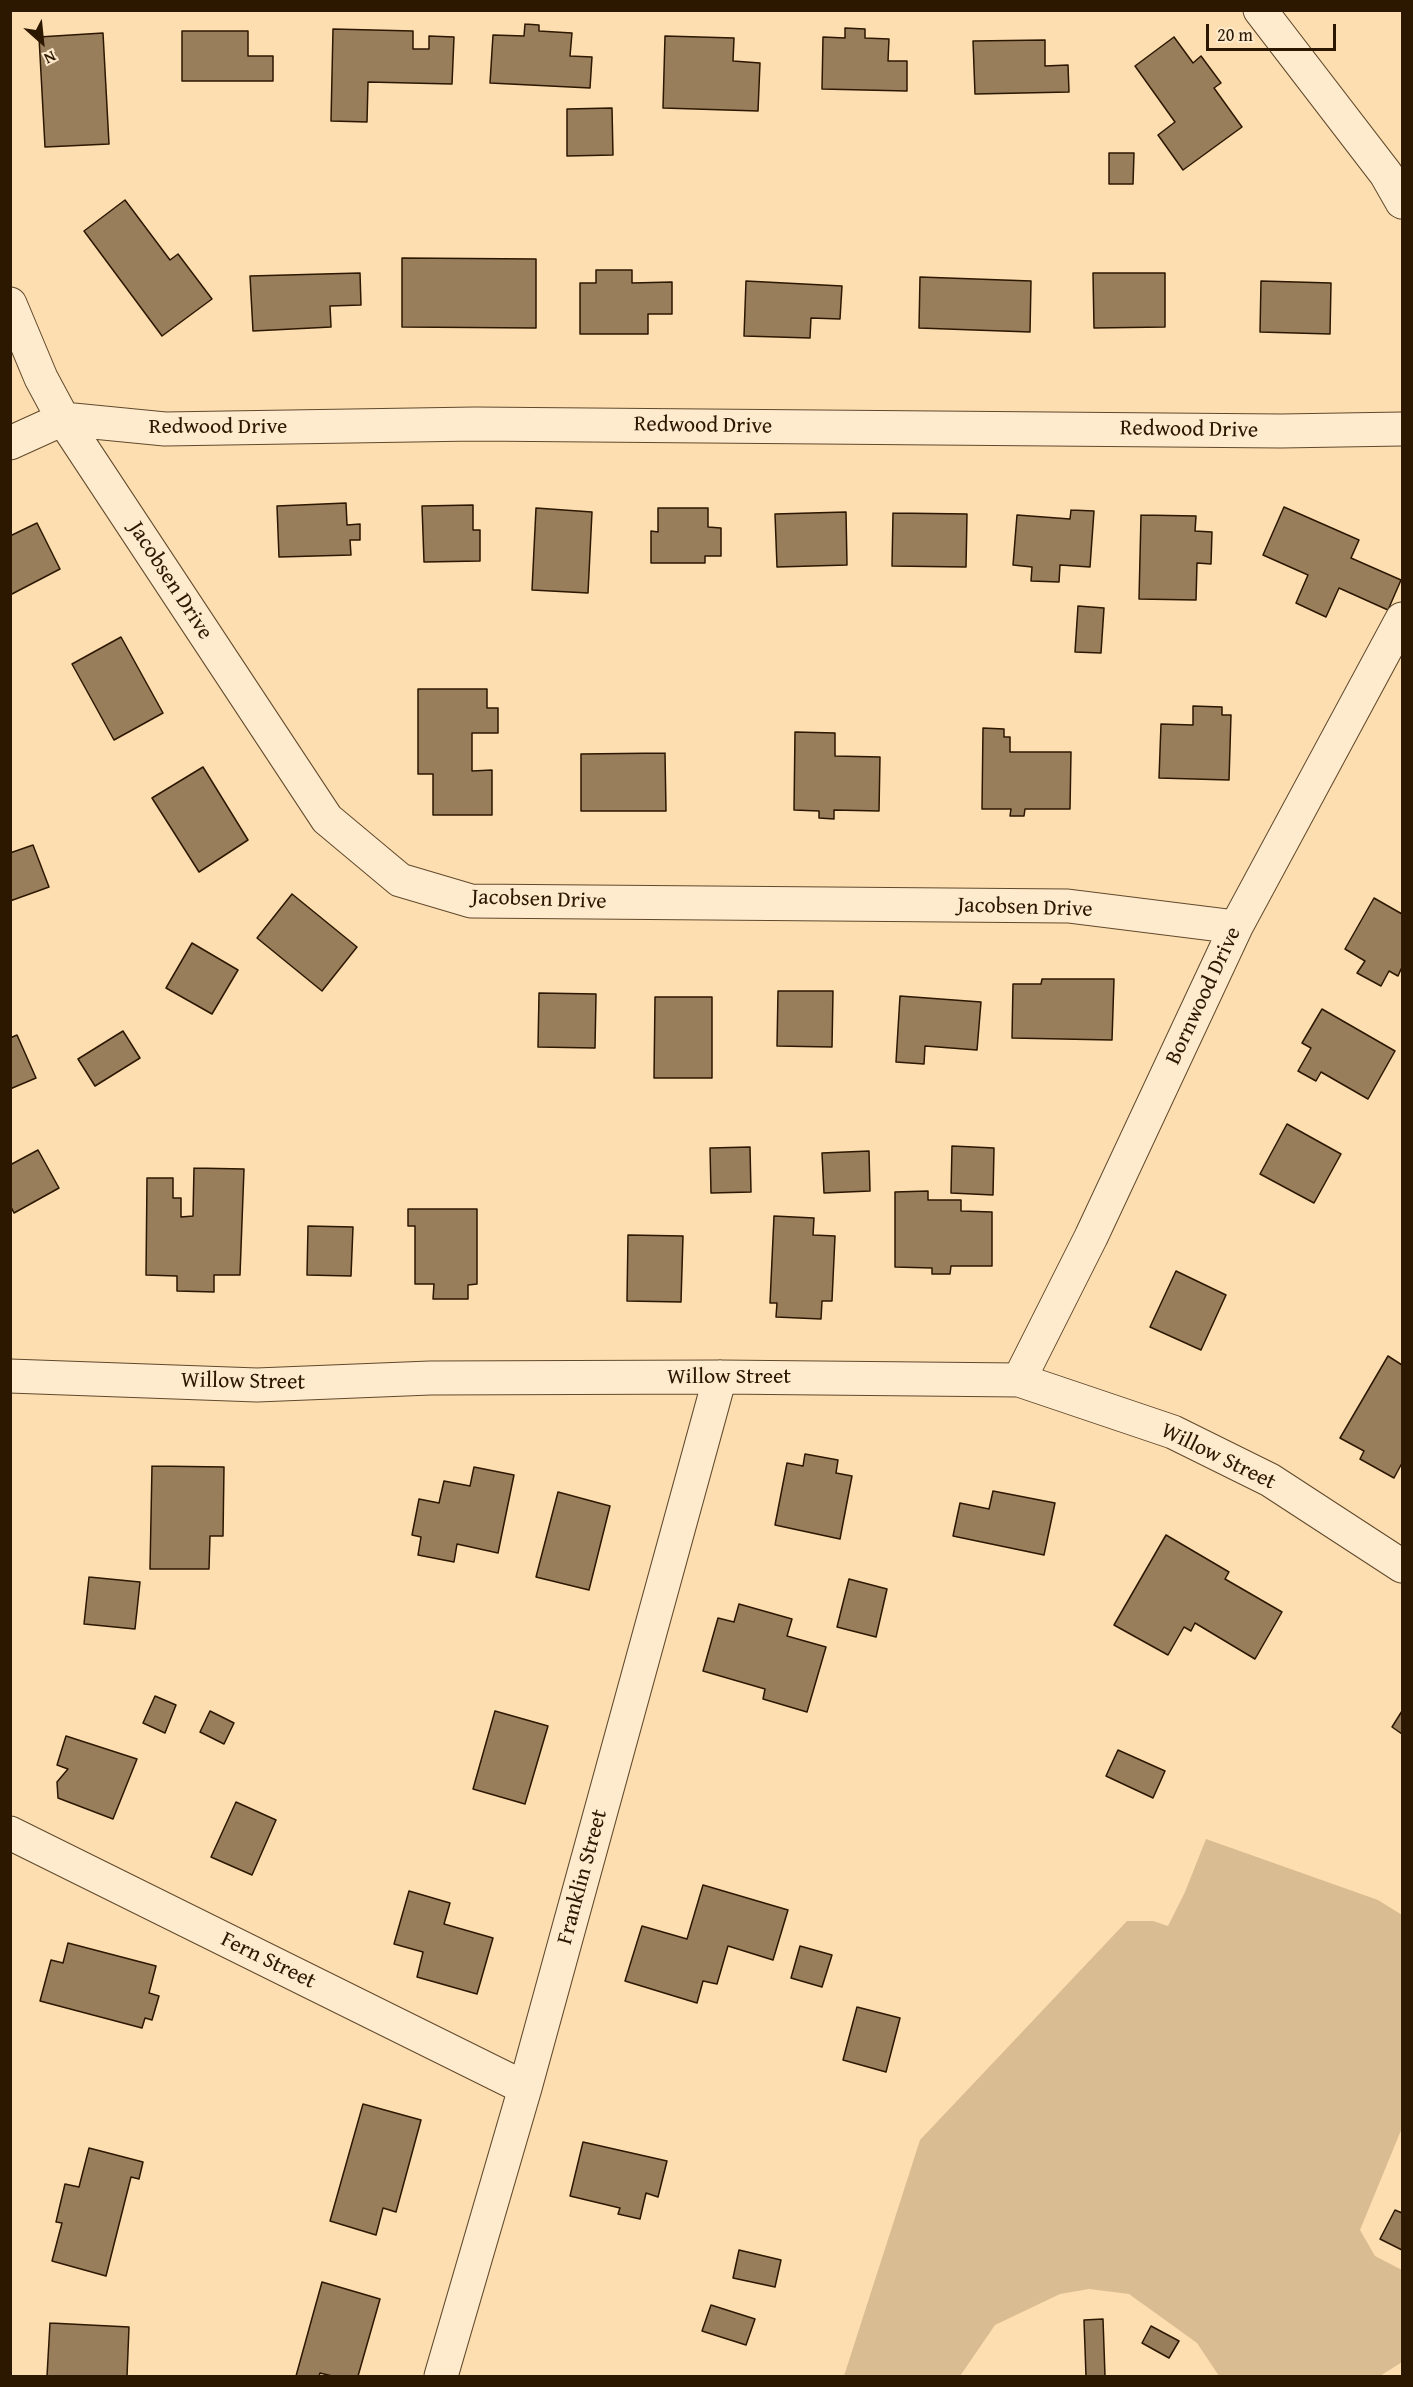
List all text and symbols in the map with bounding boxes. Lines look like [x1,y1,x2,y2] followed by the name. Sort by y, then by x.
[12,12,72,72] north arrow
[1209,12,1340,50] scale bar
[1217,21,1253,48] text: 20 m
[40,45,60,71] text: N
[634,412,772,440] street label: Redwood Drive
[149,414,287,440] street label: Redwood Drive
[1120,416,1258,444] street label: Redwood Drive
[122,517,218,645] street label: Jacobsen Drive
[471,884,607,916] street label: Jacobsen Drive
[957,892,1093,924] street label: Jacobsen Drive
[1161,923,1247,1069] street label: Bornwood Drive
[667,1364,791,1390] street label: Willow Street
[181,1368,305,1396] street label: Willow Street
[1156,1418,1280,1496] street label: Willow Street
[552,1807,614,1947] street label: Franklin Street
[216,1927,320,1995] street label: Fern Street

